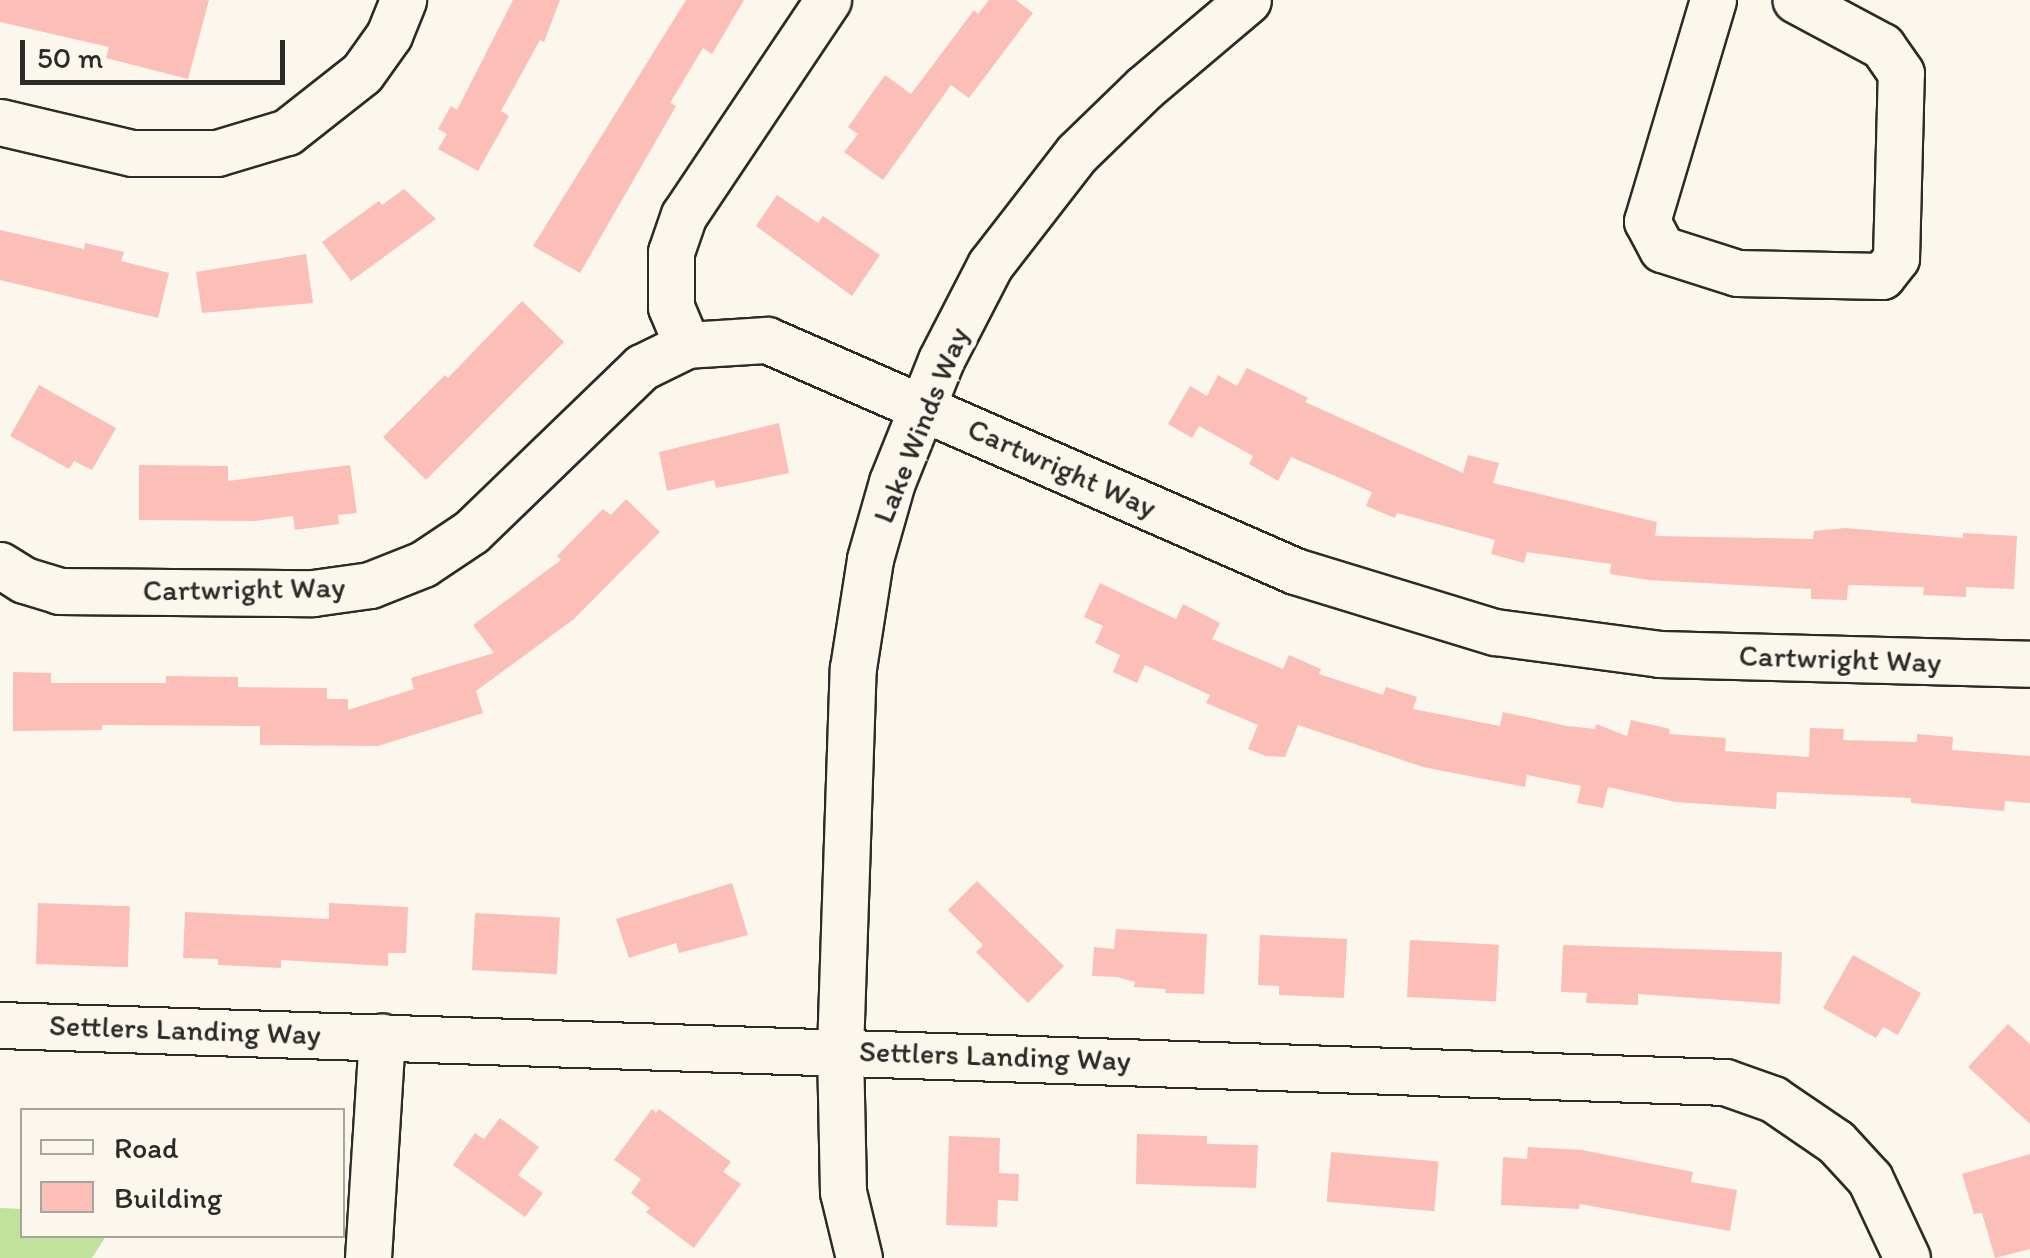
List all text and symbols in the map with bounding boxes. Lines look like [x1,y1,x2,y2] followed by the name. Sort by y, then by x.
[25,20,290,82] scale bar
[37,39,103,76] text: 50 m
[865,322,977,528] street label: Lake Winds Way
[963,411,1161,525] street label: Cartwright Way
[143,569,345,609] street label: Cartwright Way
[1739,637,1941,681] street label: Cartwright Way
[49,1007,321,1053] street label: Settlers Landing Way
[859,1033,1131,1079] street label: Settlers Landing Way
[20,1108,345,1238] legend
[114,1129,179,1166] text: Road
[114,1179,222,1216] text: Building

